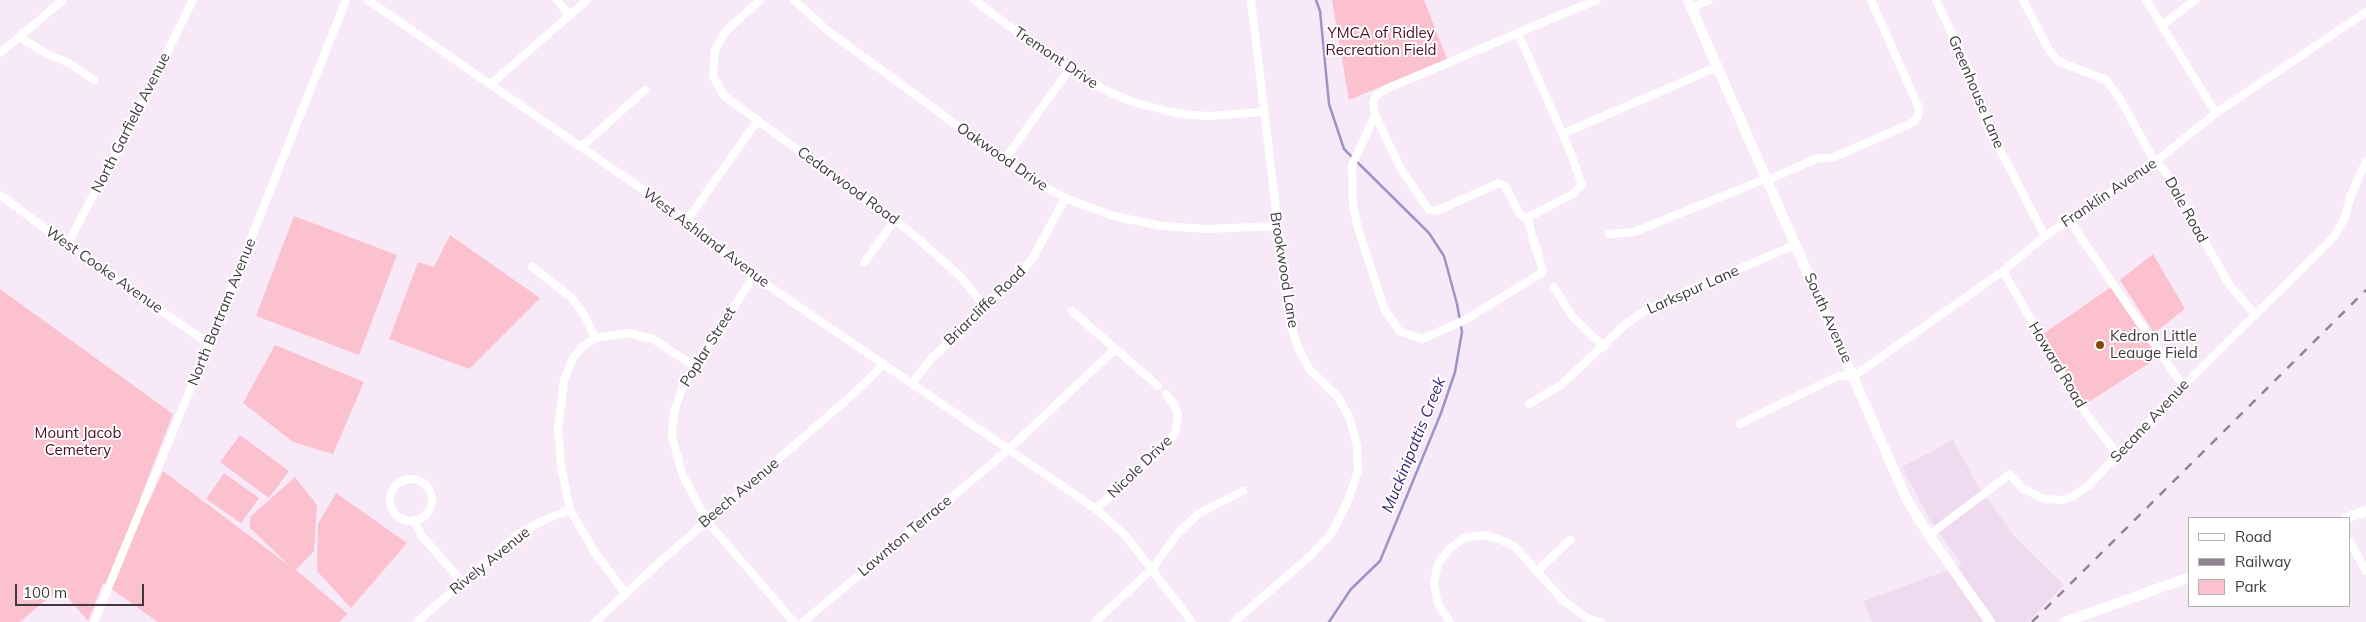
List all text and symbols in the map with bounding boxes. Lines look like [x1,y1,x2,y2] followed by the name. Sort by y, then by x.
[1011,23,1101,93] street label: Tremont Drive
[1325,24,1437,59] park label: YMCA of Ridley Recreation Field
[1944,33,2008,151] street label: Greenhouse Lane
[88,50,174,196] street label: North Garfield Avenue
[953,119,1051,195] street label: Oakwood Drive
[794,143,902,229] street label: Cedarwood Road
[2058,154,2160,232] street label: Franklin Avenue
[2161,174,2211,246] street label: Dale Road
[639,184,773,292] street label: West Ashland Avenue
[1266,211,1302,329] street label: Brookwood Lane
[42,223,166,317] street label: West Cooke Avenue
[184,236,260,388] street label: North Bartram Avenue
[940,262,1030,350] street label: Briarcliffe Road
[1644,262,1742,318] street label: Larkspur Lane
[1800,270,1856,366] street label: South Avenue
[676,304,740,390] street label: Poplar Street
[2024,319,2090,411] street label: Howard Road
[2110,327,2198,362] place label: Kedron Little Leauge Field
[2094,339,2106,351] marker: Kedron Little Leauge Field
[1378,374,1450,516] water label: Muckinipattis Creek
[2107,376,2193,466] street label: Secane Avenue
[35,424,121,459] park label: Mount Jacob Cemetery
[1104,432,1176,502] street label: Nicole Drive
[695,454,783,532] street label: Beech Avenue
[855,492,955,580] street label: Lawnton Terrace
[2188,517,2351,607] legend
[446,523,534,599] street label: Rively Avenue
[2235,527,2272,546] text: Road
[2235,552,2291,571] text: Railway
[18,574,146,606] scale bar
[2235,577,2267,596] text: Park
[23,583,67,602] text: 100 m

